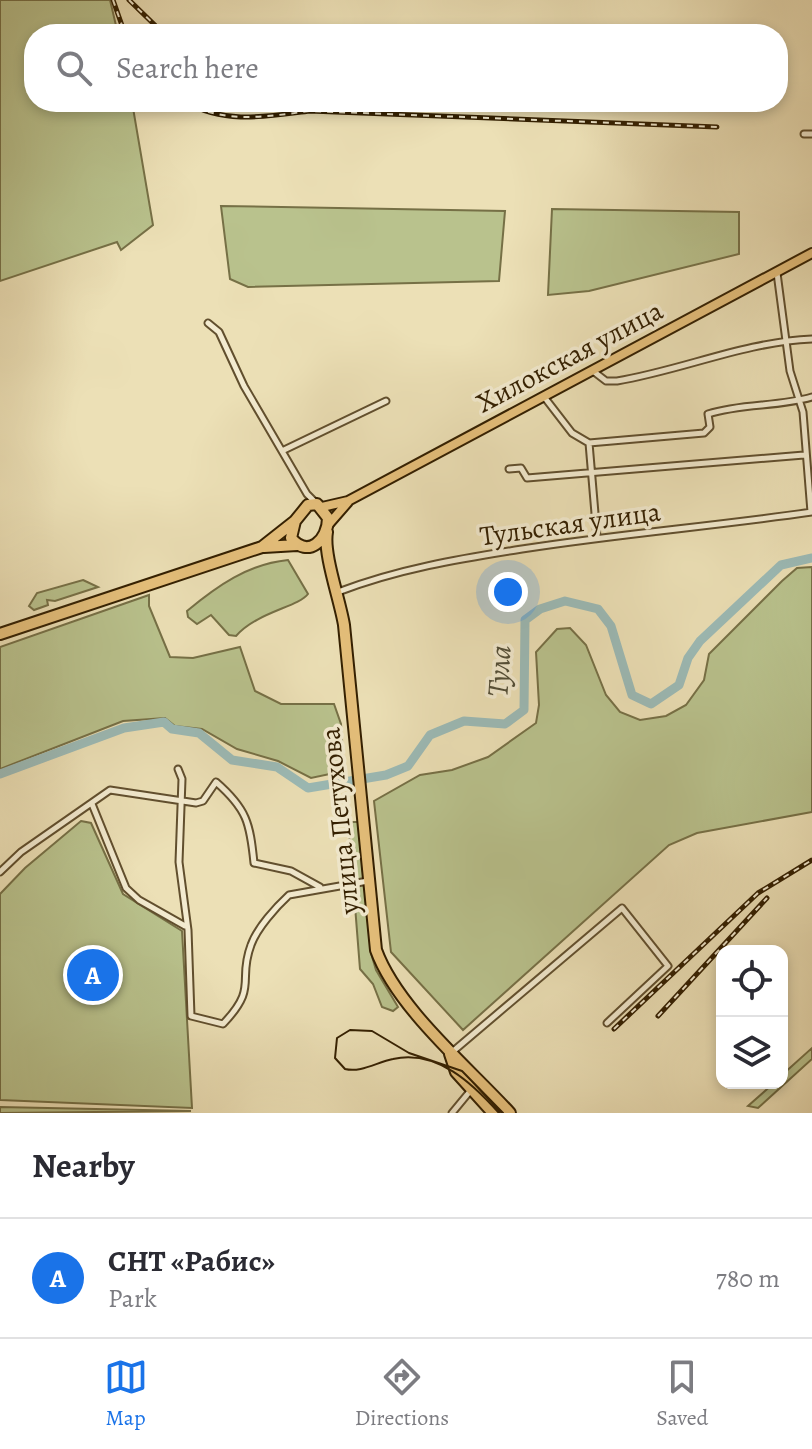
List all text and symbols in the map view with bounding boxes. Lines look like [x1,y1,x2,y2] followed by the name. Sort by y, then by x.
[24,24,788,112] search box
[52,46,96,90] icon: search
[116,48,259,88] text: Search here
[469,292,670,422] street label: Хилокская улица
[477,492,663,555] street label: Тульская улица
[488,572,528,612] your location
[477,644,521,698] water label: Тула
[311,725,369,917] street label: улица Петухова
[67,945,119,1005] pin: A
[716,945,788,1089] map controls
[716,945,788,1017] button: locate
[716,1017,788,1089] button: layers
[32,1142,135,1189] text: Nearby
[108,1241,275,1281] text: СНТ «Рабис»
[50,1261,66,1296] text: A
[716,1261,780,1296] text: 780 m
[108,1281,157,1316] text: Park
[104,1355,148,1433] tab: Map
[355,1355,449,1433] tab: Directions
[656,1355,708,1433] tab: Saved

